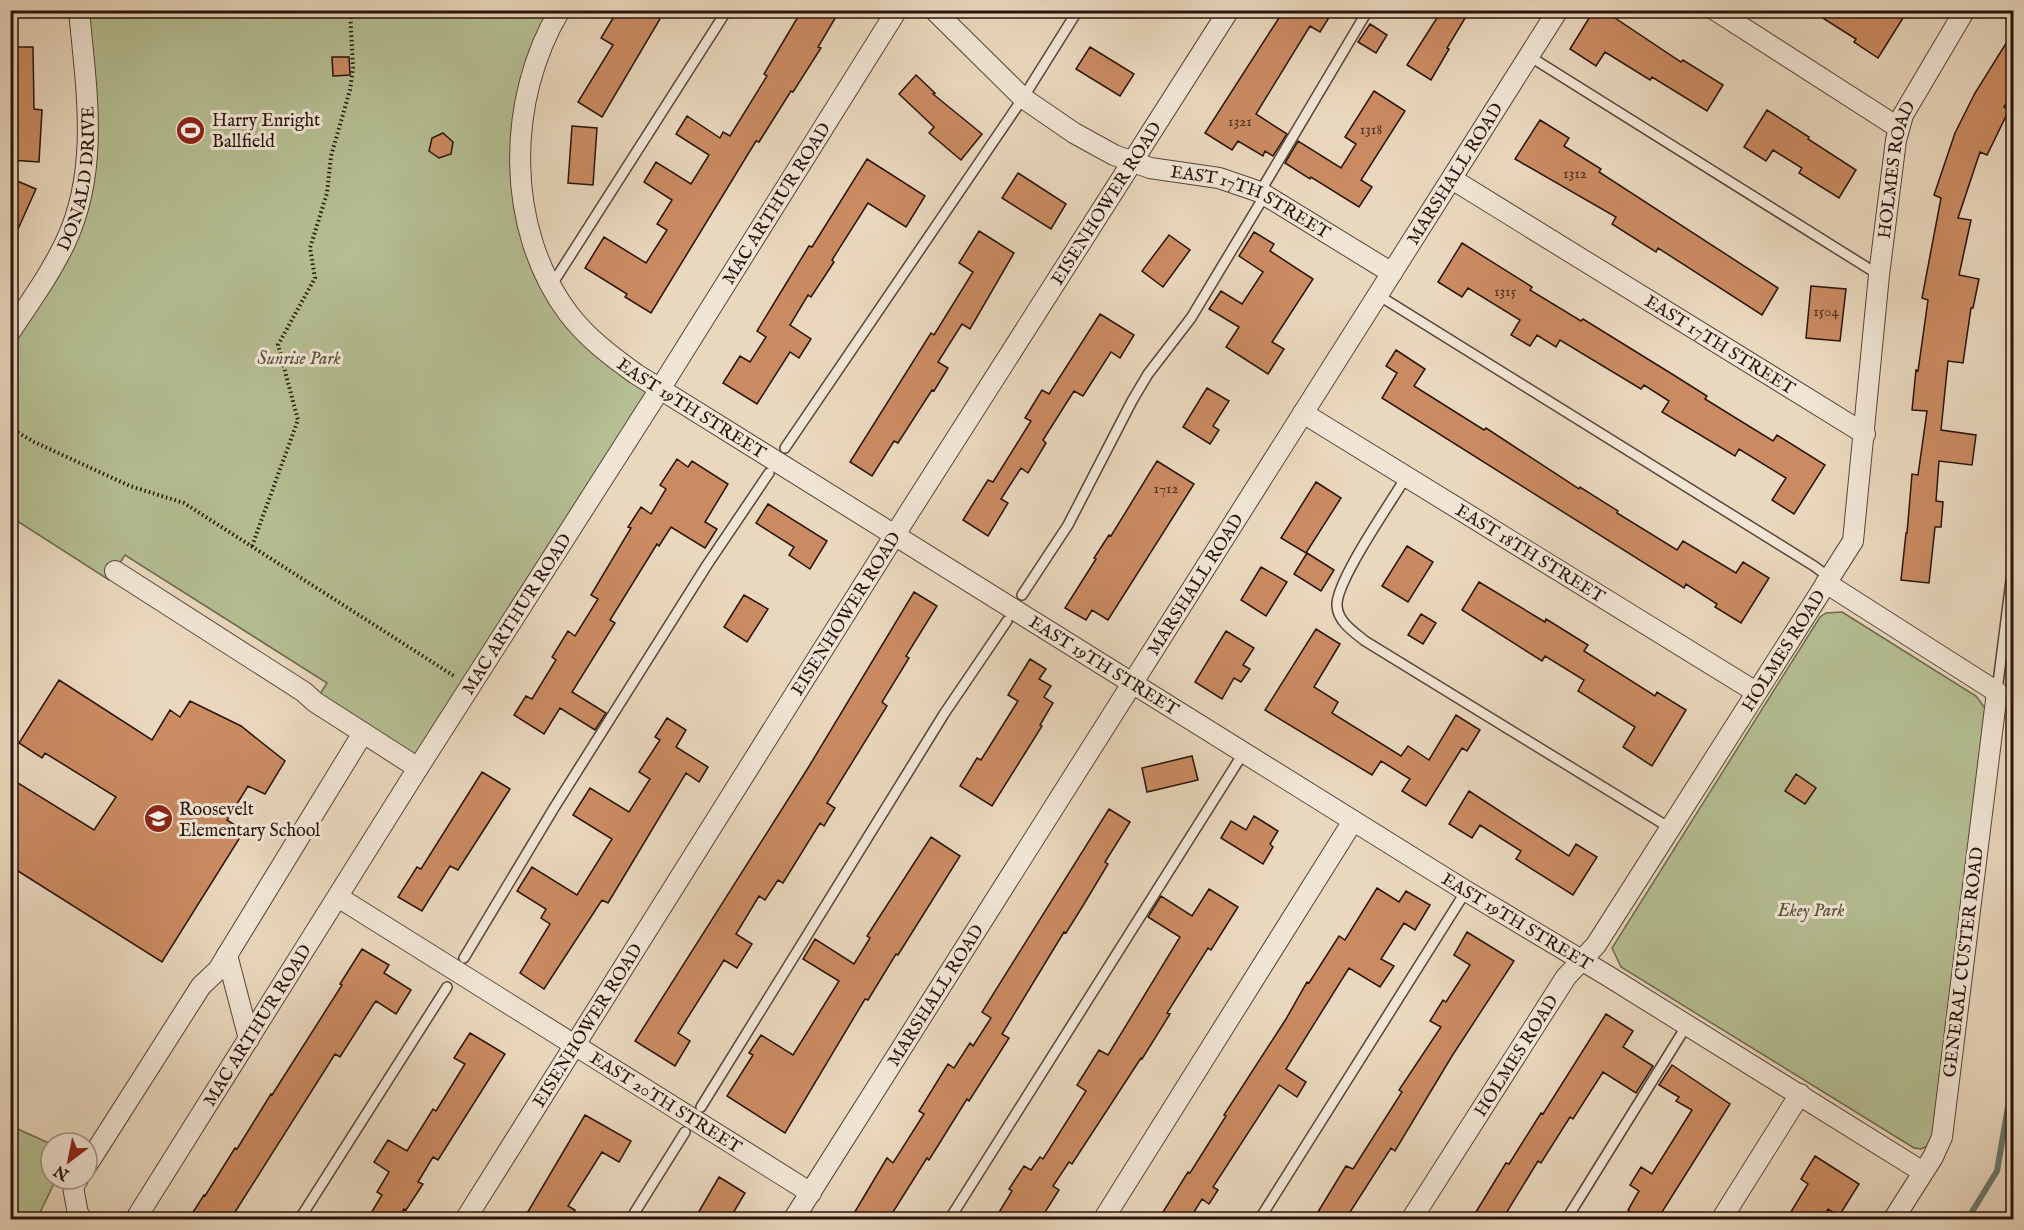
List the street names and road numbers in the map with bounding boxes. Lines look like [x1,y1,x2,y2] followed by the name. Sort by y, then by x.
[1874,97,1922,240] street label: HOLMES ROAD
[1402,99,1509,250] street label: MARSHALL ROAD
[53,106,101,255] street label: DONALD DRIVE
[1047,118,1168,290] street label: EISENHOWER ROAD
[718,119,837,289] street label: MAC ARTHUR ROAD
[1169,161,1334,245] street label: EAST 17TH STREET
[1640,291,1799,401] street label: EAST 17TH STREET
[611,354,770,465] street label: EAST 19TH STREET
[1451,500,1608,609] street label: EAST 18TH STREET
[1143,510,1250,660] street label: MARSHALL ROAD
[787,528,907,701] street label: EISENHOWER ROAD
[458,530,578,700] street label: MAC ARTHUR ROAD
[1737,586,1832,717] street label: HOLMES ROAD
[1024,611,1182,722] street label: EAST 19TH STREET
[1939,846,1990,1079] street label: GENERAL CUSTER ROAD
[1437,868,1596,977] street label: EAST 19TH STREET
[883,921,990,1071] street label: MARSHALL ROAD
[199,940,318,1111] street label: MAC ARTHUR ROAD
[528,940,649,1112] street label: EISENHOWER ROAD
[1470,991,1564,1122] street label: HOLMES ROAD
[585,1047,745,1160] street label: EAST 20TH STREET

